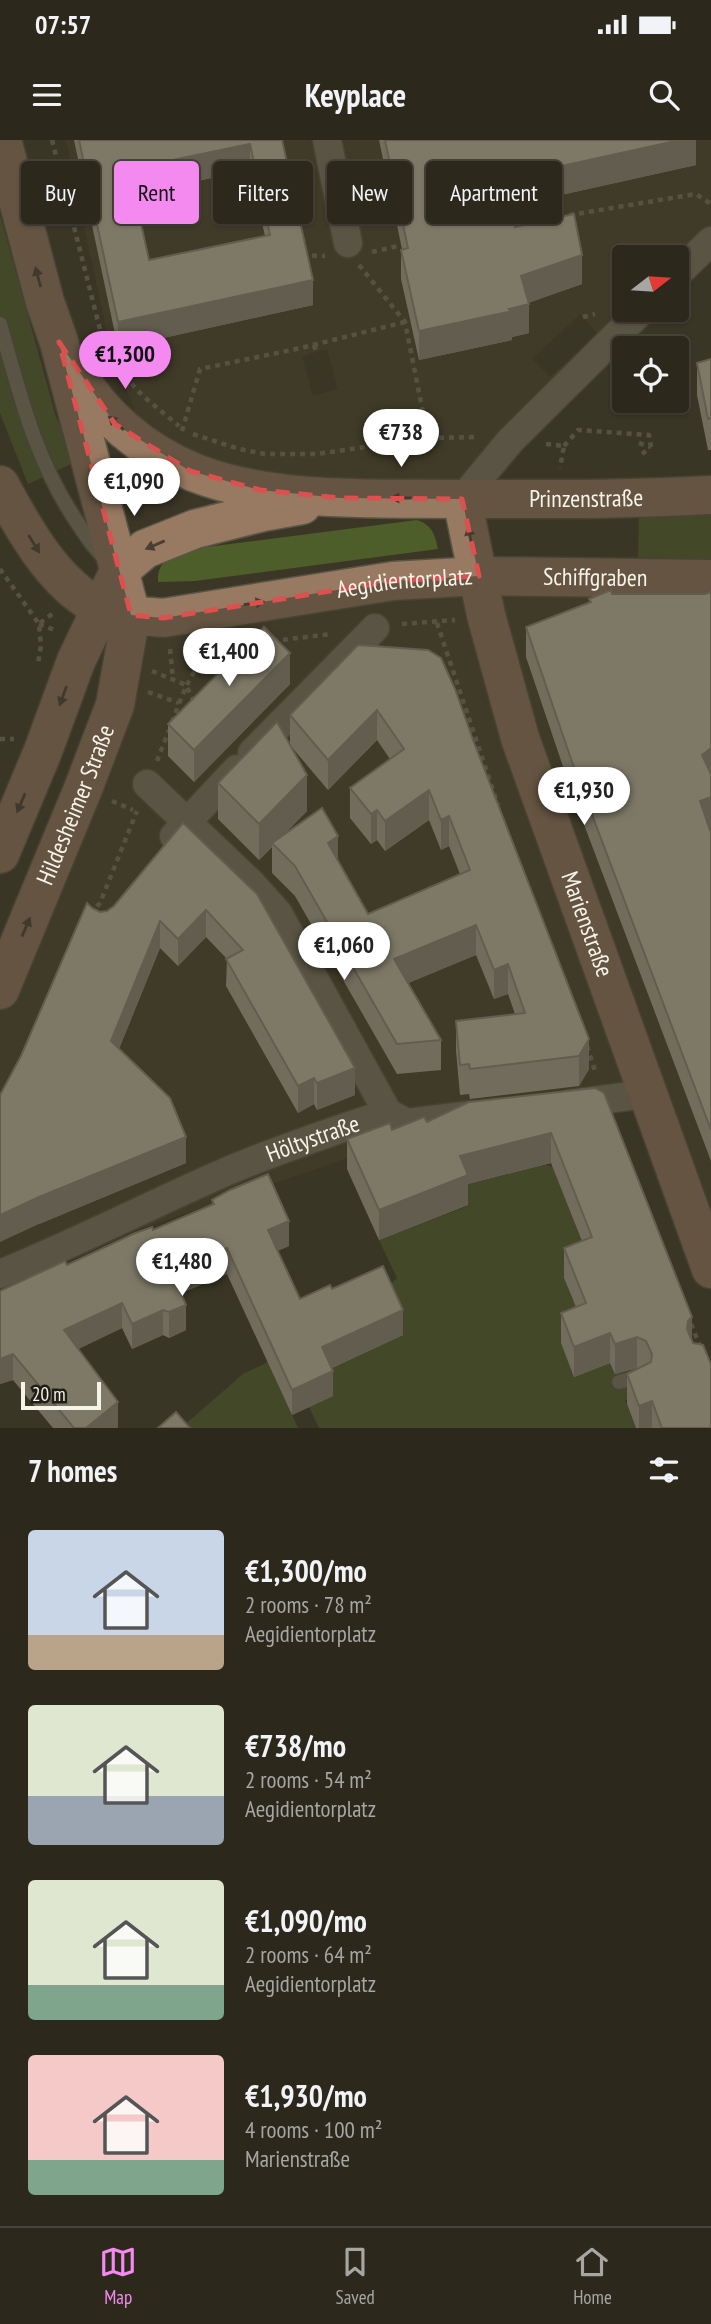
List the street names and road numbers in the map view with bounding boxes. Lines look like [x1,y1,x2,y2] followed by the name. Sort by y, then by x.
[529,482,644,514] street label: Prinzenstraße
[334,560,474,605] street label: Aegidientorplatz
[543,561,648,593] street label: Schiffgraben
[29,720,121,889] street label: Hildesheimer Straße
[554,867,621,981] street label: Marienstraße
[262,1107,363,1169] street label: Höltystraße

